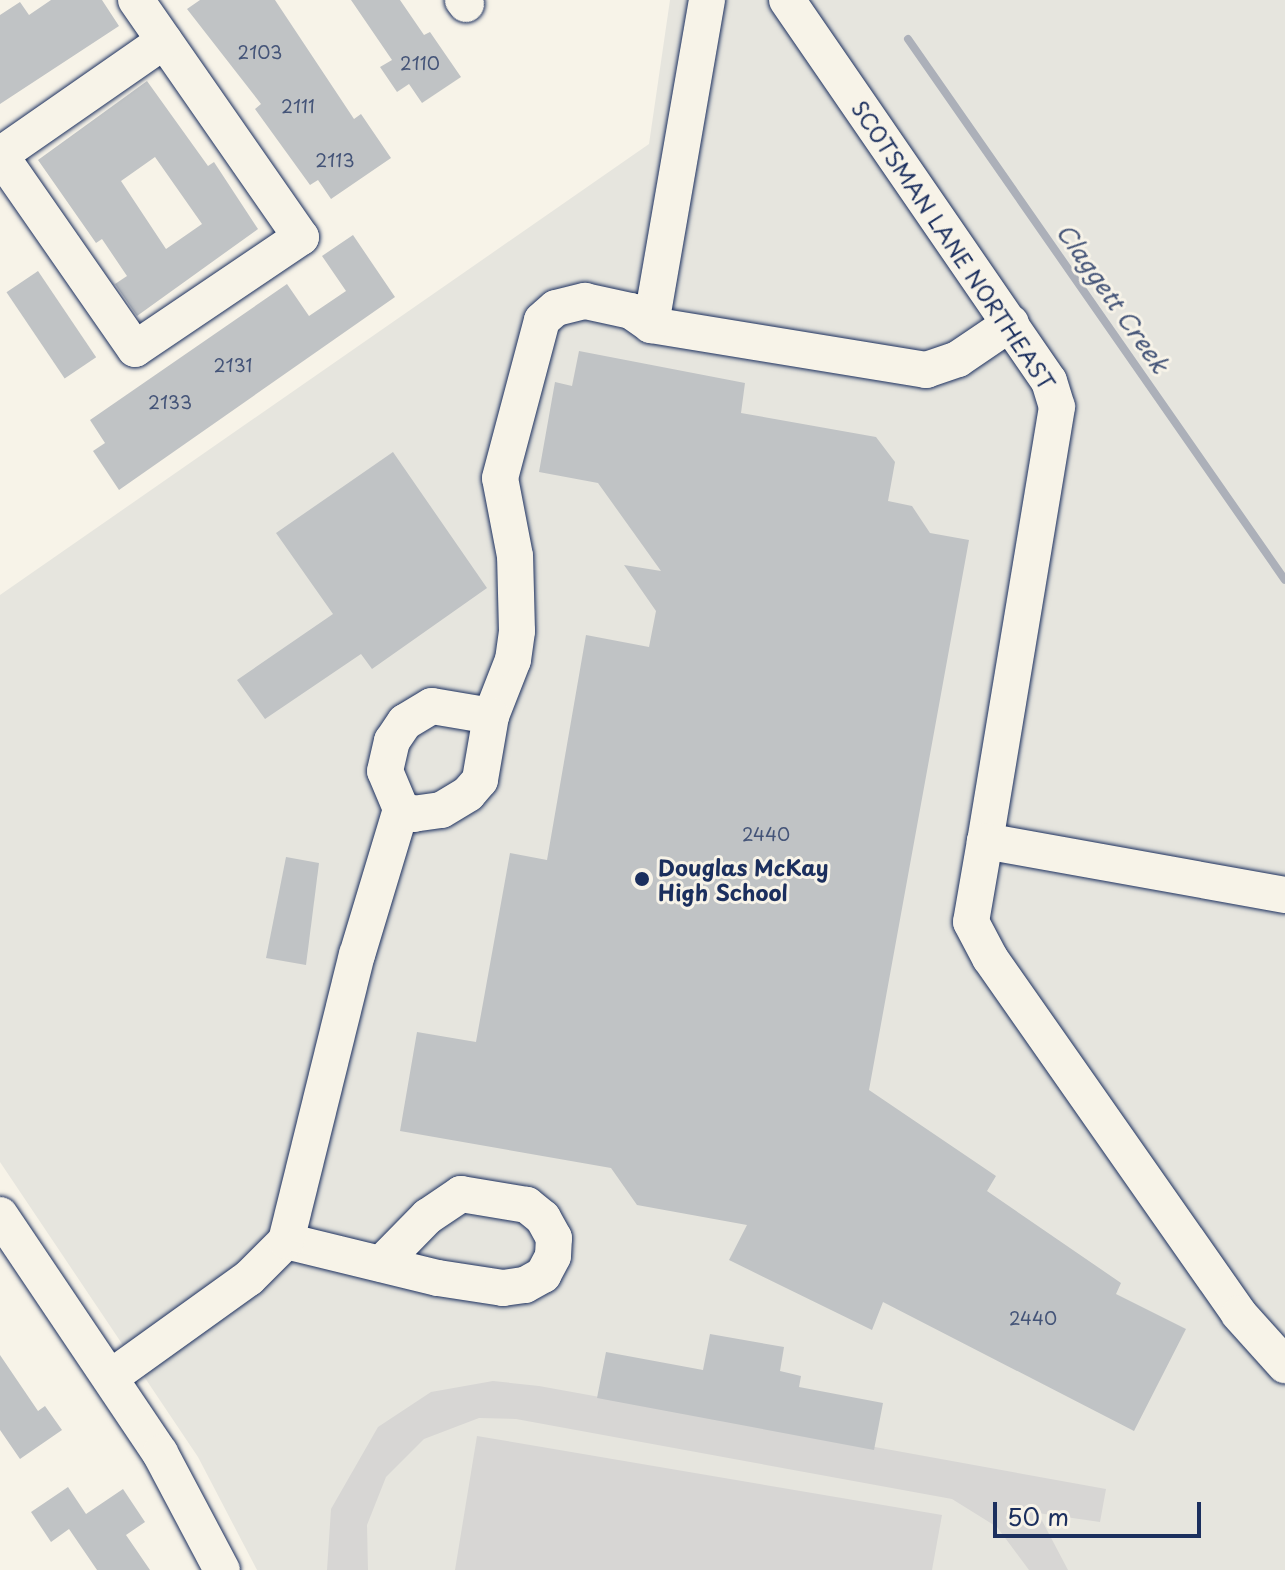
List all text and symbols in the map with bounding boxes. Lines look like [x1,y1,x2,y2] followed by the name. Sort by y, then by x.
[238,41,282,63] house number: 2103
[400,52,440,74] house number: 2110
[281,95,315,117] house number: 2111
[847,96,1061,394] street label: SCOTSMAN LANE NORTHEAST
[315,149,355,171] house number: 2113
[1051,217,1175,379] water label: Claggett Creek
[214,354,252,376] house number: 2131
[148,391,192,413] house number: 2133
[742,823,790,845] house number: 2440
[658,853,828,904] place label: Douglas McKay High School
[633,870,651,888] marker: Douglas McKay High School
[1009,1307,1057,1329] house number: 2440
[997,1486,1205,1536] scale bar
[1007,1498,1069,1534] text: 50 m

